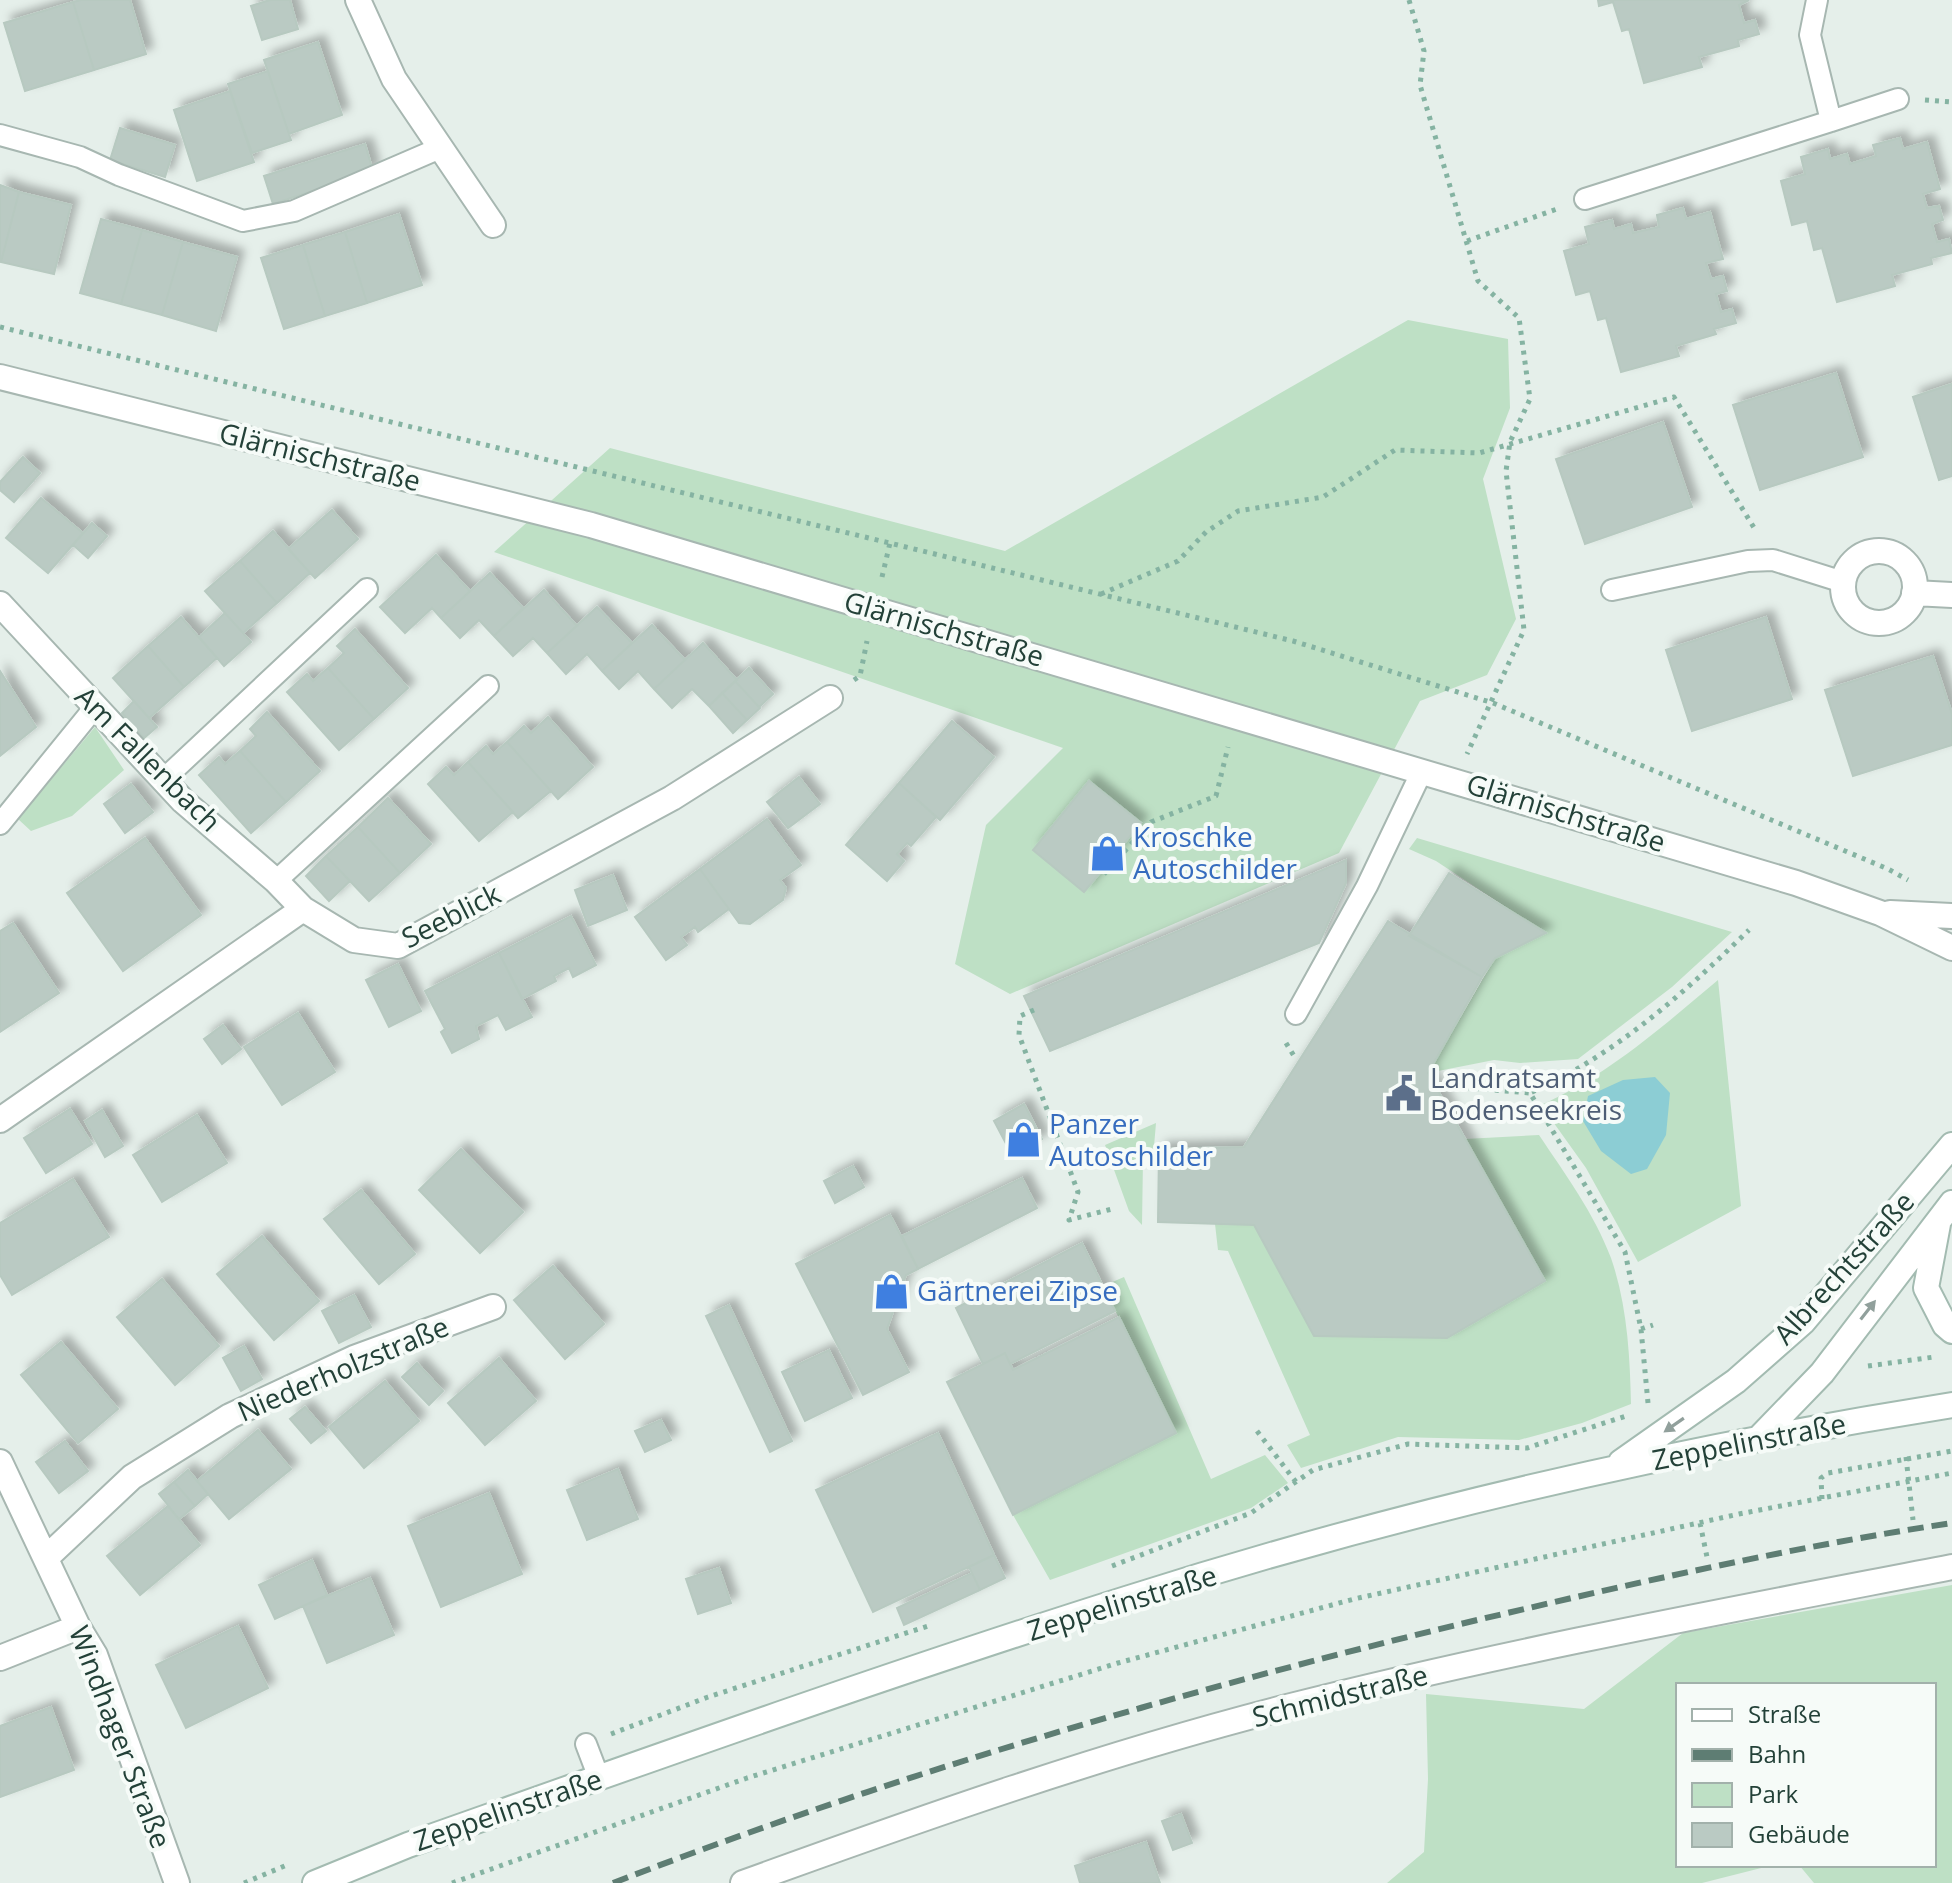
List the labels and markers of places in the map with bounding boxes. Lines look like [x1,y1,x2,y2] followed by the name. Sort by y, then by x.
[1133,817,1298,887] place label: Kroschke Autoschilder
[1088,834,1126,872] shop icon: Kroschke Autoschilder
[1430,1058,1622,1128] place label: Landratsamt Bodenseekreis
[1385,1075,1423,1113] public building icon: Landratsamt Bodenseekreis
[1049,1104,1214,1174] place label: Panzer Autoschilder
[1004,1121,1042,1159] shop icon: Panzer Autoschilder
[917,1271,1118,1309] place label: Gärtnerei Zipse
[872,1272,910,1310] shop icon: Gärtnerei Zipse

